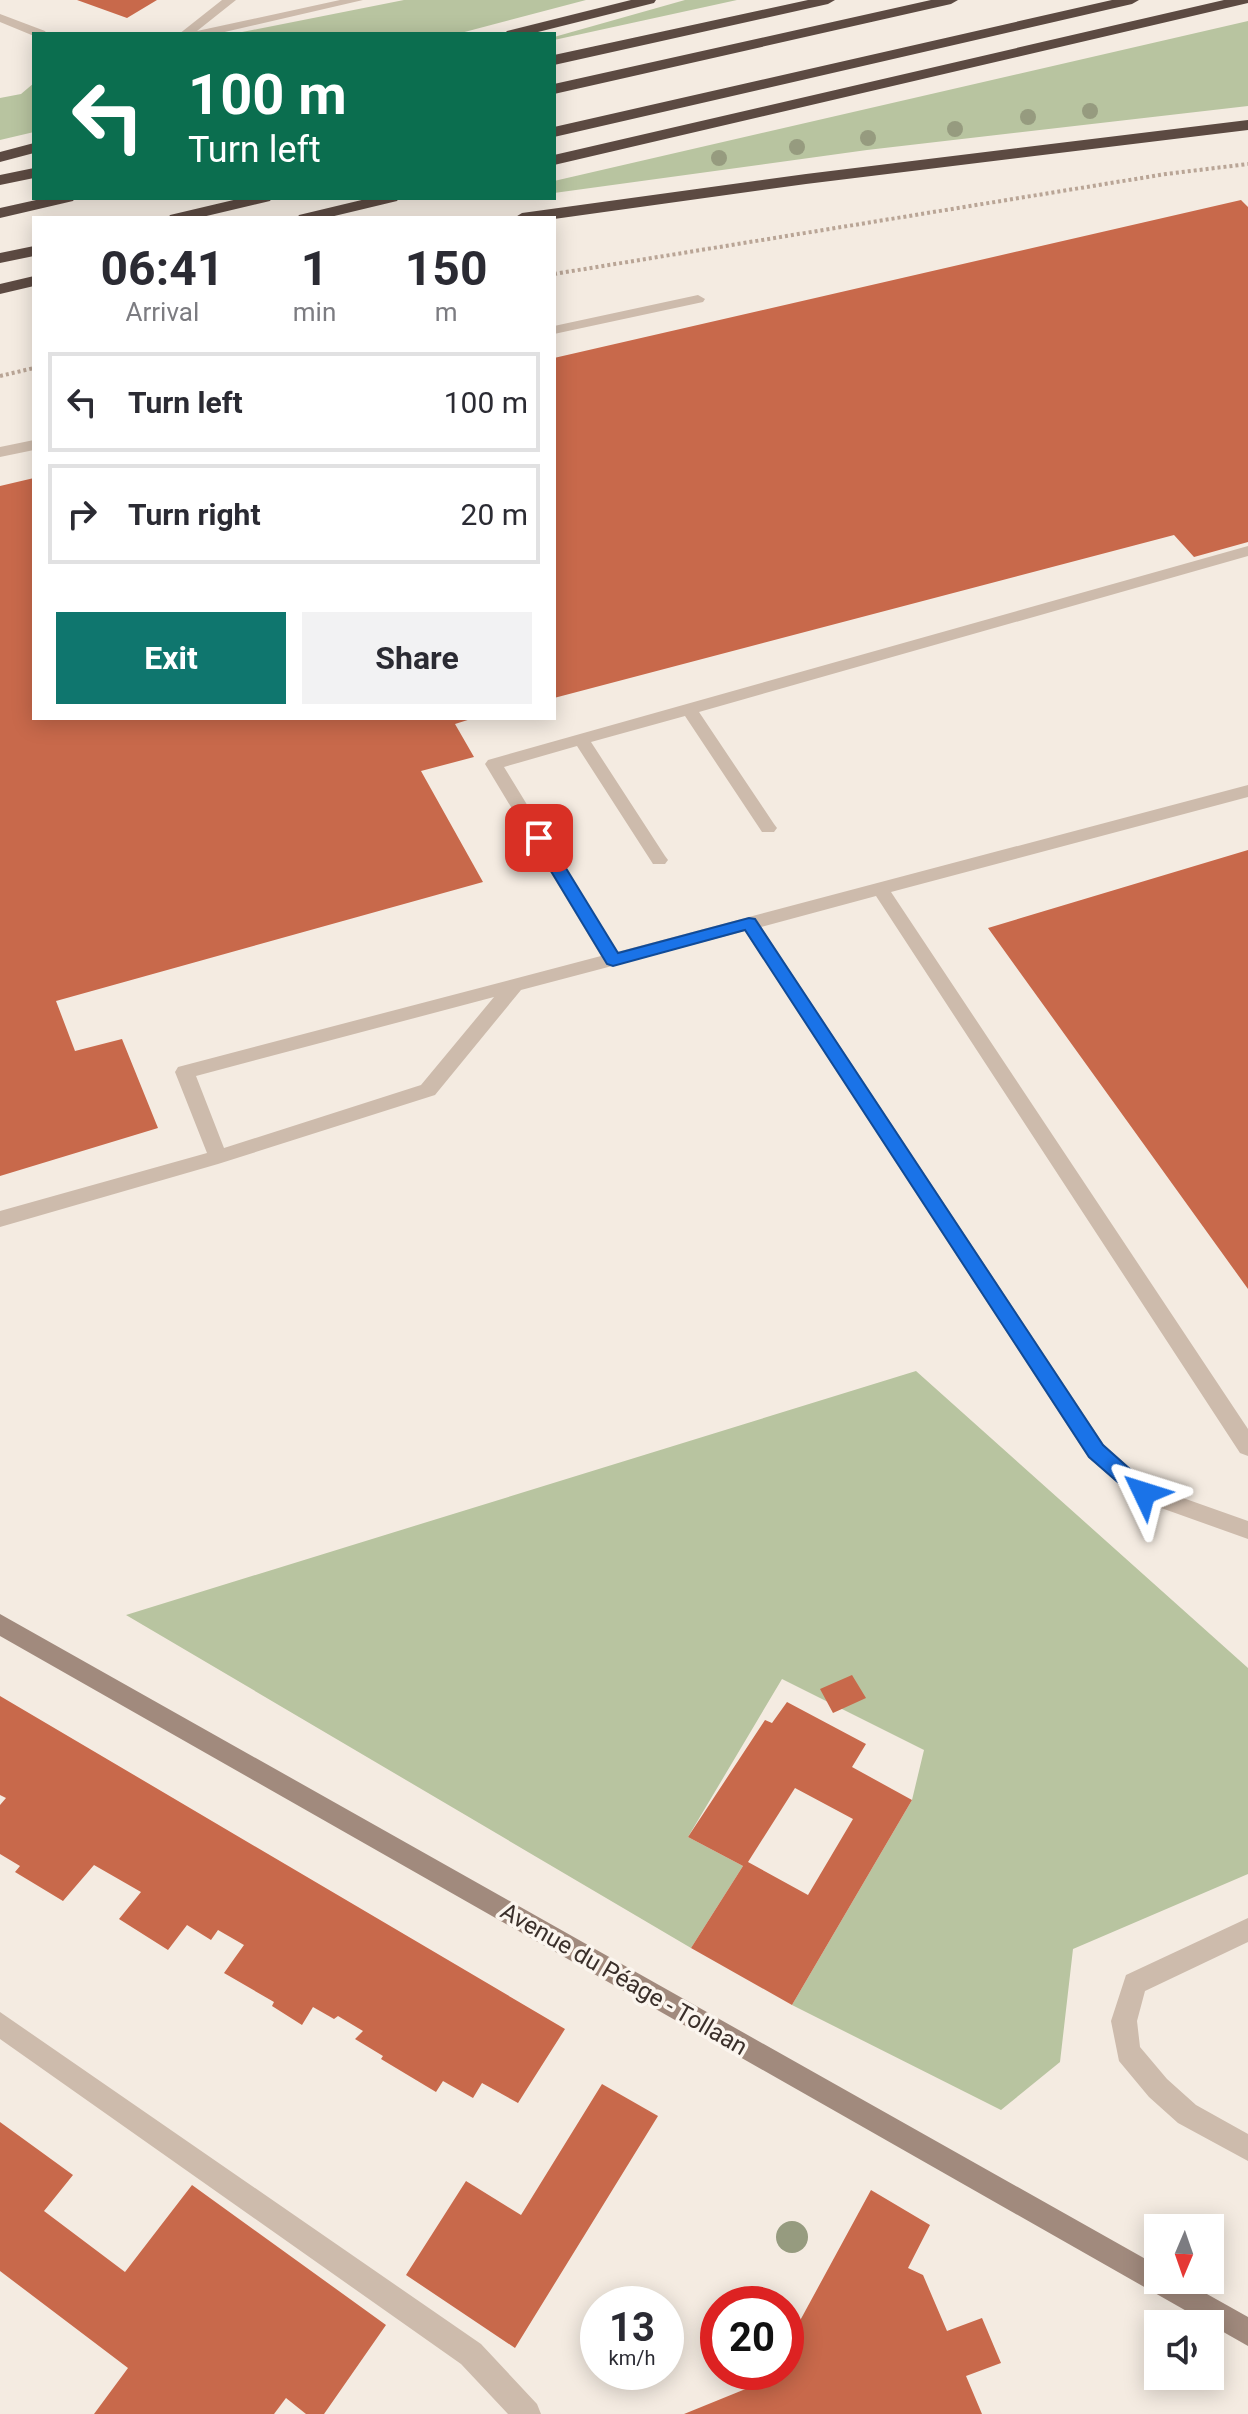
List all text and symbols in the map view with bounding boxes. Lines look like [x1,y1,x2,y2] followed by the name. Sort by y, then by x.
[188,62,347,128] text: 100 m
[56,64,160,168] icon: left
[188,129,321,171] text: Turn left
[101,240,224,297] text: 06:41
[301,240,328,297] text: 1
[405,240,487,297] text: 150
[126,297,199,327] text: Arrival
[293,297,336,327] text: min
[435,297,458,327] text: m
[60,380,104,424] icon: left
[128,385,243,420] text: Turn left
[444,385,528,420] text: 100 m
[60,492,104,536] icon: right
[128,497,261,532] text: Turn right
[461,497,528,532] text: 20 m
[56,612,286,704] button: Exit
[302,612,532,704] button: Share
[505,804,573,872] pin
[517,816,561,860] icon: arrive
[1102,1451,1186,1535] position arrow
[496,1897,752,2061] street label: Avenue du Péage - Tollaan
[1144,2214,1224,2294] north arrow
[1144,2214,1224,2390] map controls
[700,2286,804,2390] speed limit sign: 20
[609,2304,655,2351] text: 13
[1144,2310,1224,2390] button: sound
[609,2346,655,2370] text: km/h

